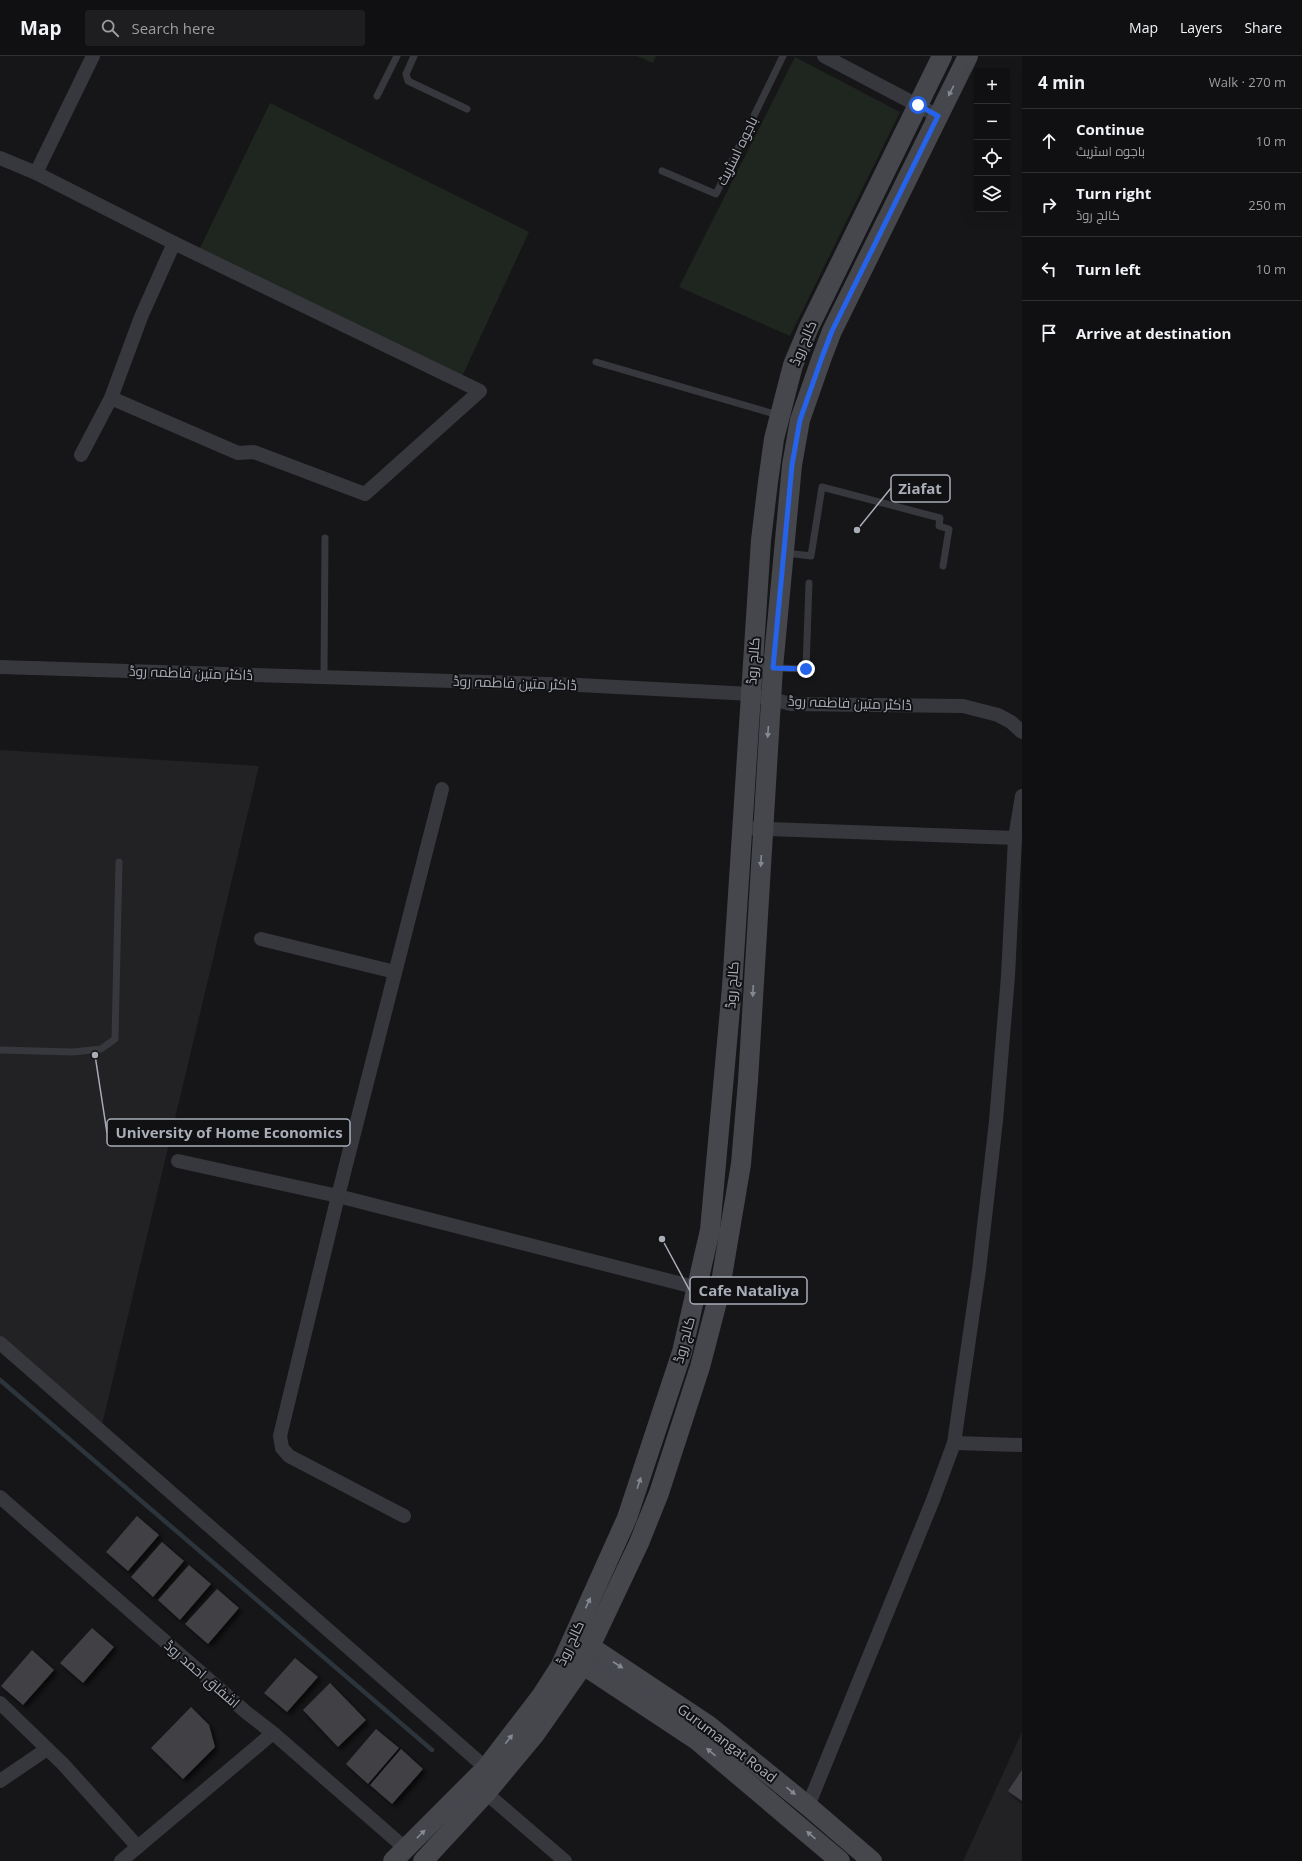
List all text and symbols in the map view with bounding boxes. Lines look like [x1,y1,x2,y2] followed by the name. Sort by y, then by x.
[85,10,365,46] search box
[20,15,61,41] text: Map
[99,17,121,39] icon: search
[131,18,215,38] text: Search here
[1129,18,1158,37] text: Map
[1180,18,1222,37] text: Layers
[1244,18,1282,37] text: Share
[974,68,1010,212] map controls
[974,68,1010,104] button: +
[1038,71,1085,94] text: 4 min
[1209,73,1286,91] text: Walk · 270 m
[947,85,954,96] one-way arrow
[909,96,927,114] route start
[974,104,1010,140] button: −
[712,113,761,188] street label: باجوہ اسٹریٹ
[1076,119,1144,139] text: Continue
[1038,130,1060,152] icon: ahead
[1256,132,1286,150] text: 10 m
[974,140,1010,176] button: locate
[1076,142,1145,160] text: باجوہ اسٹریٹ
[974,176,1010,212] button: layers
[1076,183,1151,203] text: Turn right
[1038,194,1060,216] icon: right
[1248,196,1286,214] text: 250 m
[1076,206,1120,224] text: کالج روڈ
[1038,258,1060,280] icon: left
[1076,259,1141,279] text: Turn left
[1256,260,1286,278] text: 10 m
[785,317,821,368] street label: کالج روڈ
[1038,322,1060,344] icon: arrive
[1076,323,1231,343] text: Arrive at destination
[891,475,950,502] callout: Ziafat
[898,478,942,498] text: Ziafat
[741,637,764,685] street label: کالج روڈ
[797,660,815,678] route end
[129,661,253,684] street label: ڈاکٹر متین فاطمہ روڈ
[453,671,577,694] street label: ڈاکٹر متین فاطمہ روڈ
[788,691,912,714] street label: ڈاکٹر متین فاطمہ روڈ
[765,726,772,738] one-way arrow
[757,855,764,867] one-way arrow
[720,961,743,1009] street label: کالج روڈ
[750,985,757,997] one-way arrow
[107,1119,350,1146] callout: University of Home Economics
[115,1122,343,1142] text: University of Home Economics
[690,1277,807,1304] callout: Cafe Nataliya
[699,1280,799,1300] text: Cafe Nataliya
[668,1315,699,1365] street label: کالج روڈ
[636,1477,642,1489] one-way arrow
[585,1597,591,1609] one-way arrow
[551,1617,588,1668] street label: کالج روڈ
[161,1636,244,1712] street label: اشفاق احمد روڈ
[613,1661,623,1669] one-way arrow
[674,1699,781,1786] street label: Gurumangat Road
[505,1733,513,1744] one-way arrow
[706,1748,716,1756] one-way arrow
[785,1787,796,1796] one-way arrow
[416,1829,426,1839] one-way arrow
[806,1831,816,1840] one-way arrow

